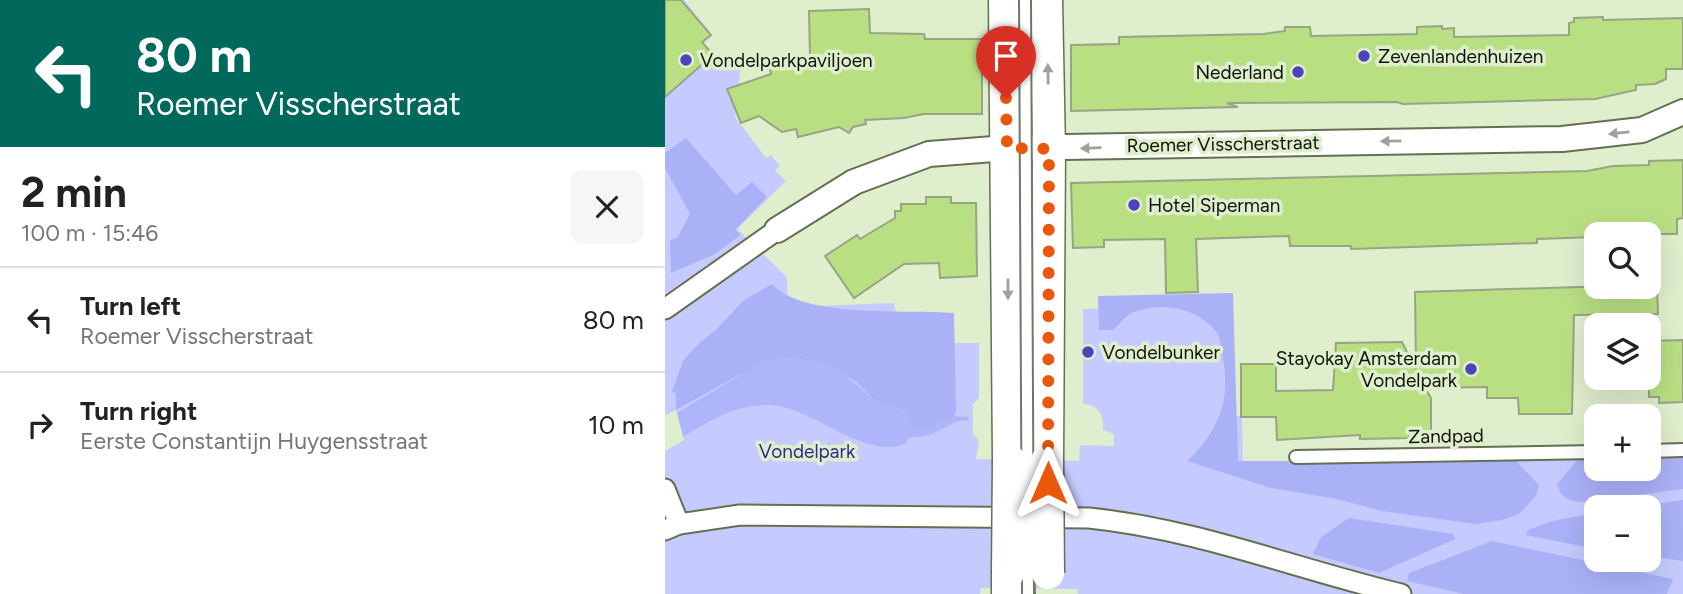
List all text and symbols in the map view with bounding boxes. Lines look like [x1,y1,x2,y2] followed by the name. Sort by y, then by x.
[136,25,252,84] text: 80 m
[976,26,1036,98] pin
[21,28,112,119] icon: left
[987,37,1025,75] icon: arrive
[1378,45,1543,68] place label: Zevenlandenhuizen
[1356,48,1372,64] marker: Zevenlandenhuizen
[700,49,873,72] place label: Vondelparkpaviljoen
[678,52,694,68] marker: Vondelparkpaviljoen
[1195,61,1284,84] place label: Nederland
[1042,63,1054,85] one-way arrow
[1290,64,1306,80] marker: Nederland
[136,85,461,123] text: Roemer Visscherstraat
[1607,127,1629,138] one-way arrow
[1126,131,1320,157] street label: Roemer Visscherstraat
[1380,135,1402,147] one-way arrow
[1079,142,1101,153] one-way arrow
[21,167,127,218] text: 2 min
[570,170,644,244] button: close
[1148,194,1280,217] place label: Hotel Siperman
[1126,197,1142,213] marker: Hotel Siperman
[21,219,158,247] text: 100 m · 15:46
[1584,222,1661,572] map controls
[1584,222,1661,299] button: search
[1002,278,1014,300] one-way arrow
[80,290,181,322] text: Turn left
[21,301,59,339] icon: left
[583,304,644,336] text: 80 m
[1584,313,1661,390] button: layers
[80,322,314,350] text: Roemer Visscherstraat
[1102,341,1220,364] place label: Vondelbunker
[1080,344,1096,360] marker: Vondelbunker
[1276,347,1458,392] place label: Stayokay Amsterdam Vondelpark
[1463,361,1479,377] marker: Stayokay Amsterdam Vondelpark
[80,395,197,427] text: Turn right
[1584,404,1661,481] button: +
[21,406,59,444] icon: right
[588,409,644,441] text: 10 m
[1408,424,1484,448] street label: Zandpad
[80,427,428,455] text: Eerste Constantijn Huygensstraat
[759,440,856,463] park label: Vondelpark
[1011,446,1085,520] position arrow
[1584,495,1661,572] button: −

